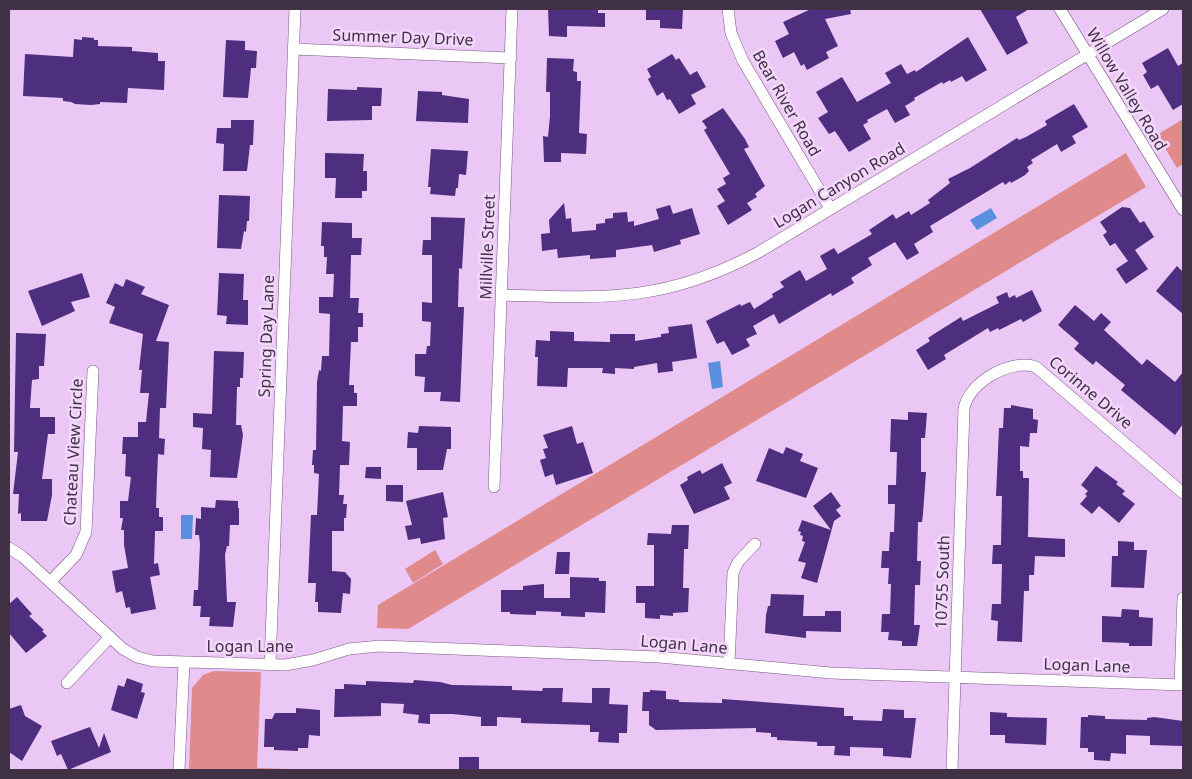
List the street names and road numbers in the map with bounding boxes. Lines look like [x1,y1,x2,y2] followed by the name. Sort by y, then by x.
[332,24,474,50] street label: Summer Day Drive
[1082,24,1172,154] street label: Willow Valley Road
[748,46,826,160] street label: Bear River Road
[769,137,909,233] street label: Logan Canyon Road
[474,194,500,300] street label: Millville Street
[253,274,279,398] street label: Spring Day Lane
[1044,350,1138,434] street label: Corinne Drive
[58,378,88,526] street label: Chateau View Circle
[929,535,955,629] street label: 10755 South
[640,629,728,659] street label: Logan Lane
[206,635,294,657] street label: Logan Lane
[1043,652,1131,678] street label: Logan Lane

